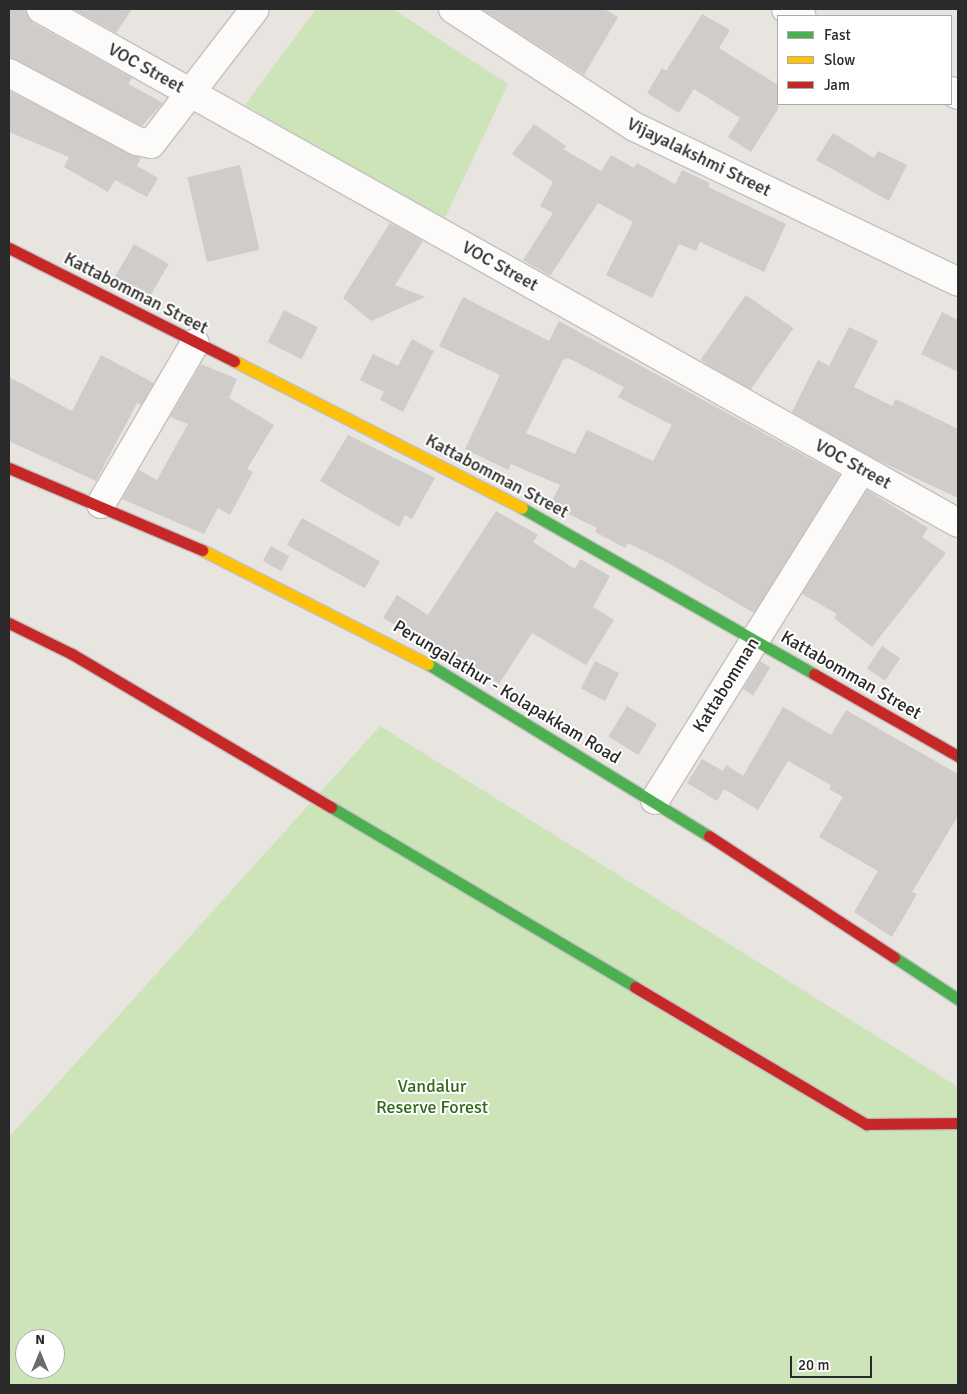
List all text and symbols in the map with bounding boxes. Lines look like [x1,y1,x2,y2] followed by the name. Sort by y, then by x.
[777,15,952,105] legend
[824,26,851,44] text: Fast
[104,38,188,98] street label: VOC Street
[824,51,855,69] text: Slow
[824,76,850,94] text: Jam
[623,113,775,201] street label: Vijayalakshmi Street
[458,236,542,296] street label: VOC Street
[60,247,212,339] street label: Kattabomman Street
[422,429,572,523] street label: Kattabomman Street
[811,434,895,494] street label: VOC Street
[389,615,625,769] street label: Perungalathur - Kolapakkam Road
[777,626,925,724] street label: Kattabomman Street
[688,634,764,736] street label: Kattabomman
[376,1076,488,1118] park label: Vandalur Reserve Forest
[15,1329,65,1379] north arrow
[35,1331,45,1348] text: N
[792,1346,874,1378] scale bar
[798,1356,829,1374] text: 20 m

